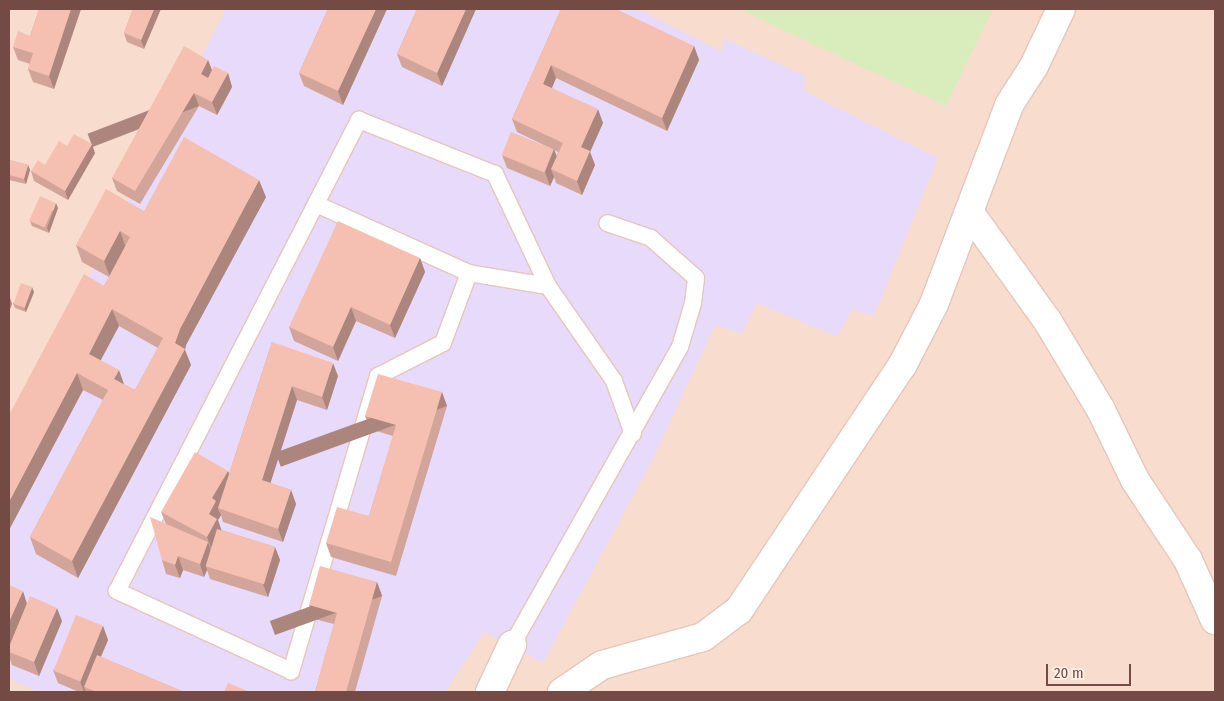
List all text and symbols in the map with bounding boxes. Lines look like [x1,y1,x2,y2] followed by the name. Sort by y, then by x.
[1049,654,1134,686] scale bar
[1054,664,1084,682] text: 20 m

